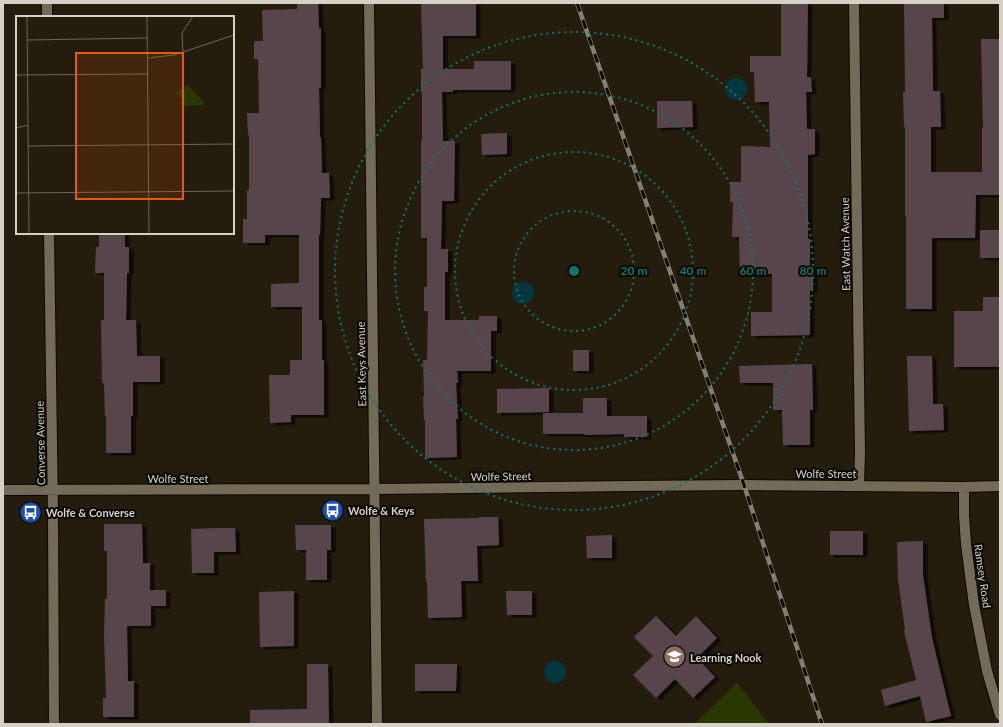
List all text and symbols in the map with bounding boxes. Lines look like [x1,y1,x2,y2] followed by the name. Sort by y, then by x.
[16,16,234,234] inset map
[838,197,852,291] street label: East Watch Avenue
[621,263,647,278] text: 20 m
[680,263,706,278] text: 40 m
[740,263,766,278] text: 60 m
[800,263,826,278] text: 80 m
[567,264,581,278] centre of rings
[354,321,368,407] street label: East Keys Avenue
[33,401,47,485] street label: Converse Avenue
[796,467,856,480] street label: Wolfe Street
[470,469,532,483] street label: Wolfe Street
[148,472,208,485] street label: Wolfe Street
[320,497,346,523] bus stop icon: Wolfe & Keys
[17,499,43,525] bus stop icon: Wolfe & Converse
[348,504,414,517] place label: Wolfe & Keys
[46,506,135,519] place label: Wolfe & Converse
[972,543,994,609] street label: Ramsey Road
[661,644,687,670] school or university icon: Learning Nook
[690,651,762,664] place label: Learning Nook

